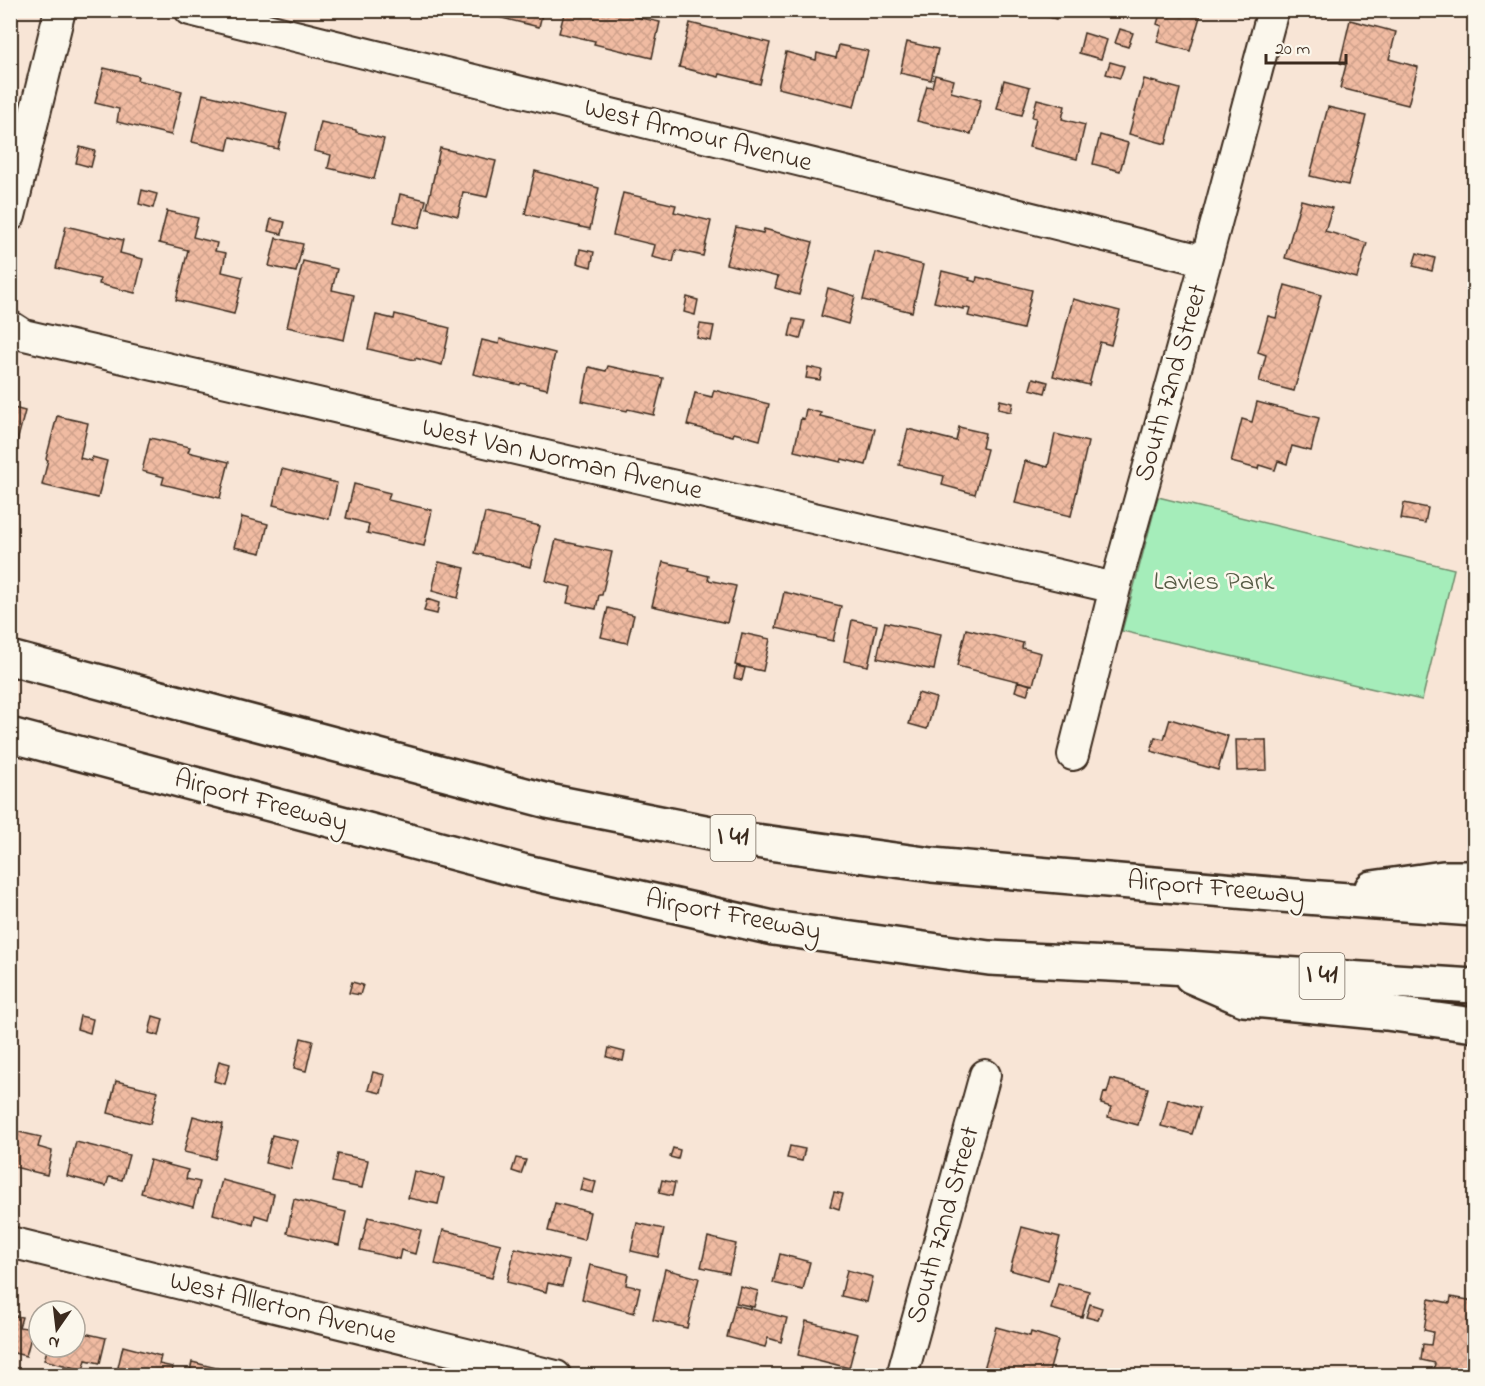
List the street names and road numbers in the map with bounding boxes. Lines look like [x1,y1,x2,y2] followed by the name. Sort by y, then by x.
[580,89,817,183] street label: West Armour Avenue
[1125,280,1219,486] street label: South 72nd Street
[418,409,707,511] street label: West Van Norman Avenue
[170,760,352,844] street label: Airport Freeway
[710,815,756,861] road number: I 41
[1126,862,1306,916] street label: Airport Freeway
[642,880,824,952] street label: Airport Freeway
[1300,953,1344,999] road number: I 41
[897,1122,991,1328] street label: South 72nd Street
[165,1262,401,1356] street label: West Allerton Avenue

